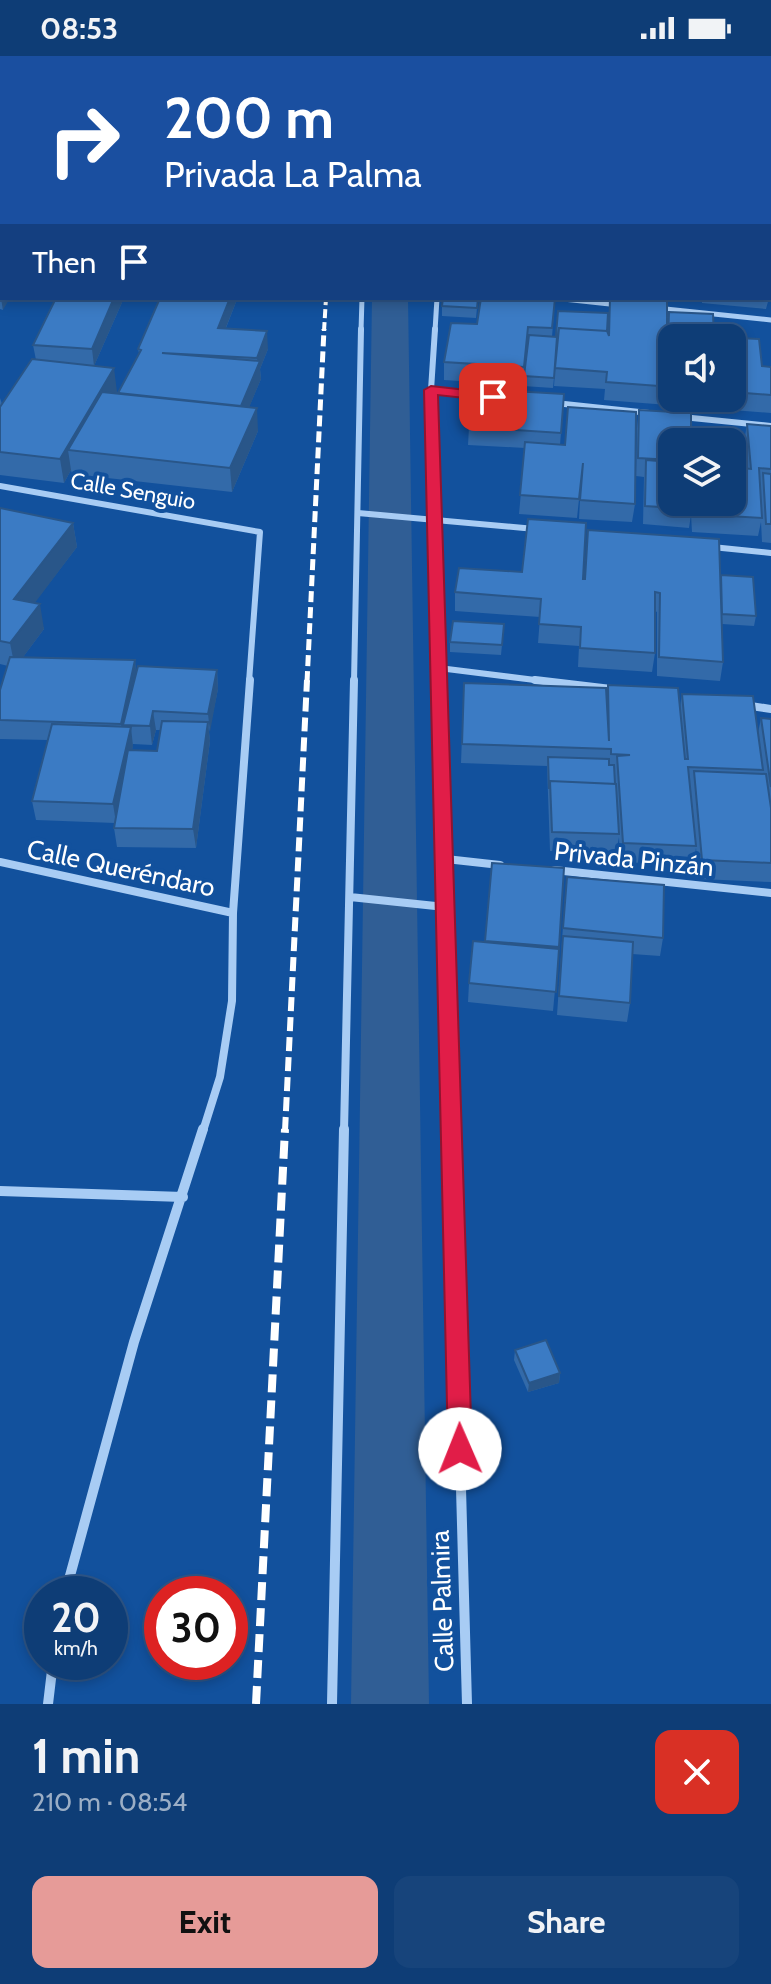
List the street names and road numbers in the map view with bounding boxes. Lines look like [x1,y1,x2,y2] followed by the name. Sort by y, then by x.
[68,467,198,515] street label: Calle Senguio
[24,832,218,904] street label: Calle Queréndaro
[553,835,715,883] street label: Privada Pinzán
[424,1529,460,1672] street label: Calle Palmira

